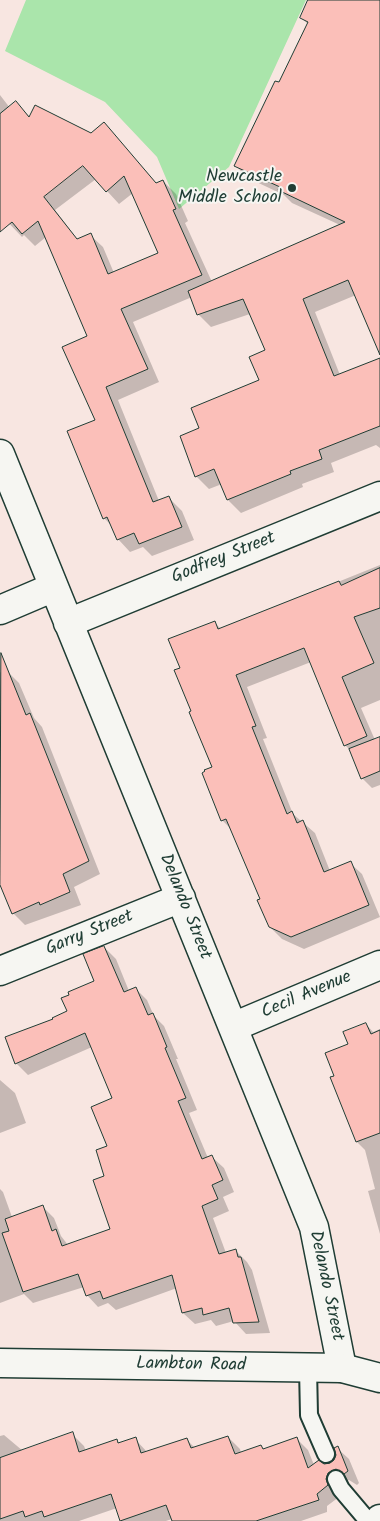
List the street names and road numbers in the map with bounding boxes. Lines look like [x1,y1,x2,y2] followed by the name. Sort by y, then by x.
[169,528,279,590] street label: Godfrey Street
[153,851,215,963] street label: Delando Street
[43,907,137,961] street label: Garry Street
[259,967,355,1025] street label: Cecil Avenue
[303,1229,347,1343] street label: Delando Street
[136,1354,246,1378] street label: Lambton Road

